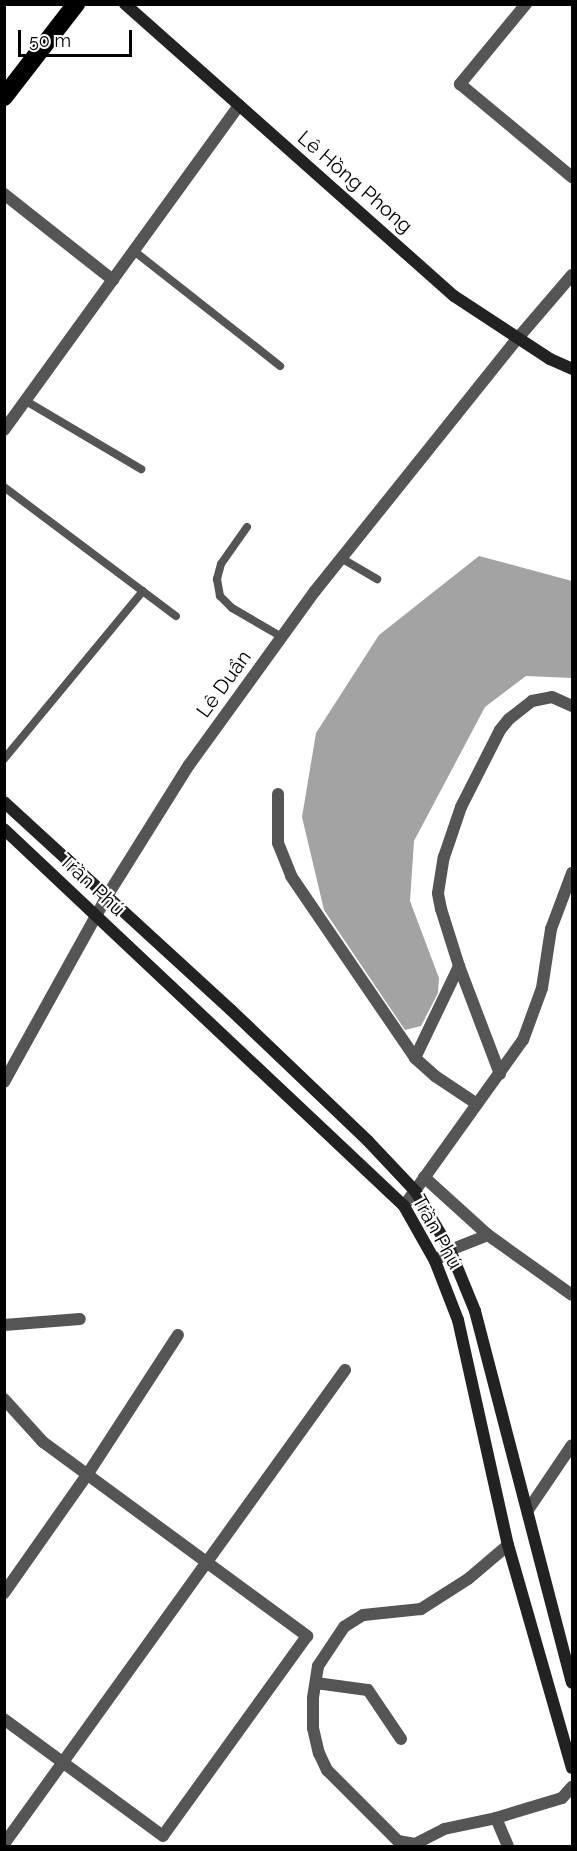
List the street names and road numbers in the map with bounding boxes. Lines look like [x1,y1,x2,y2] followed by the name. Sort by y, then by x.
[293,126,417,238] street label: Lê Hồng Phong
[192,646,256,722] street label: Lê Duẩn
[54,849,130,921] street label: Trần Phú
[407,1191,467,1273] street label: Trần Phú

